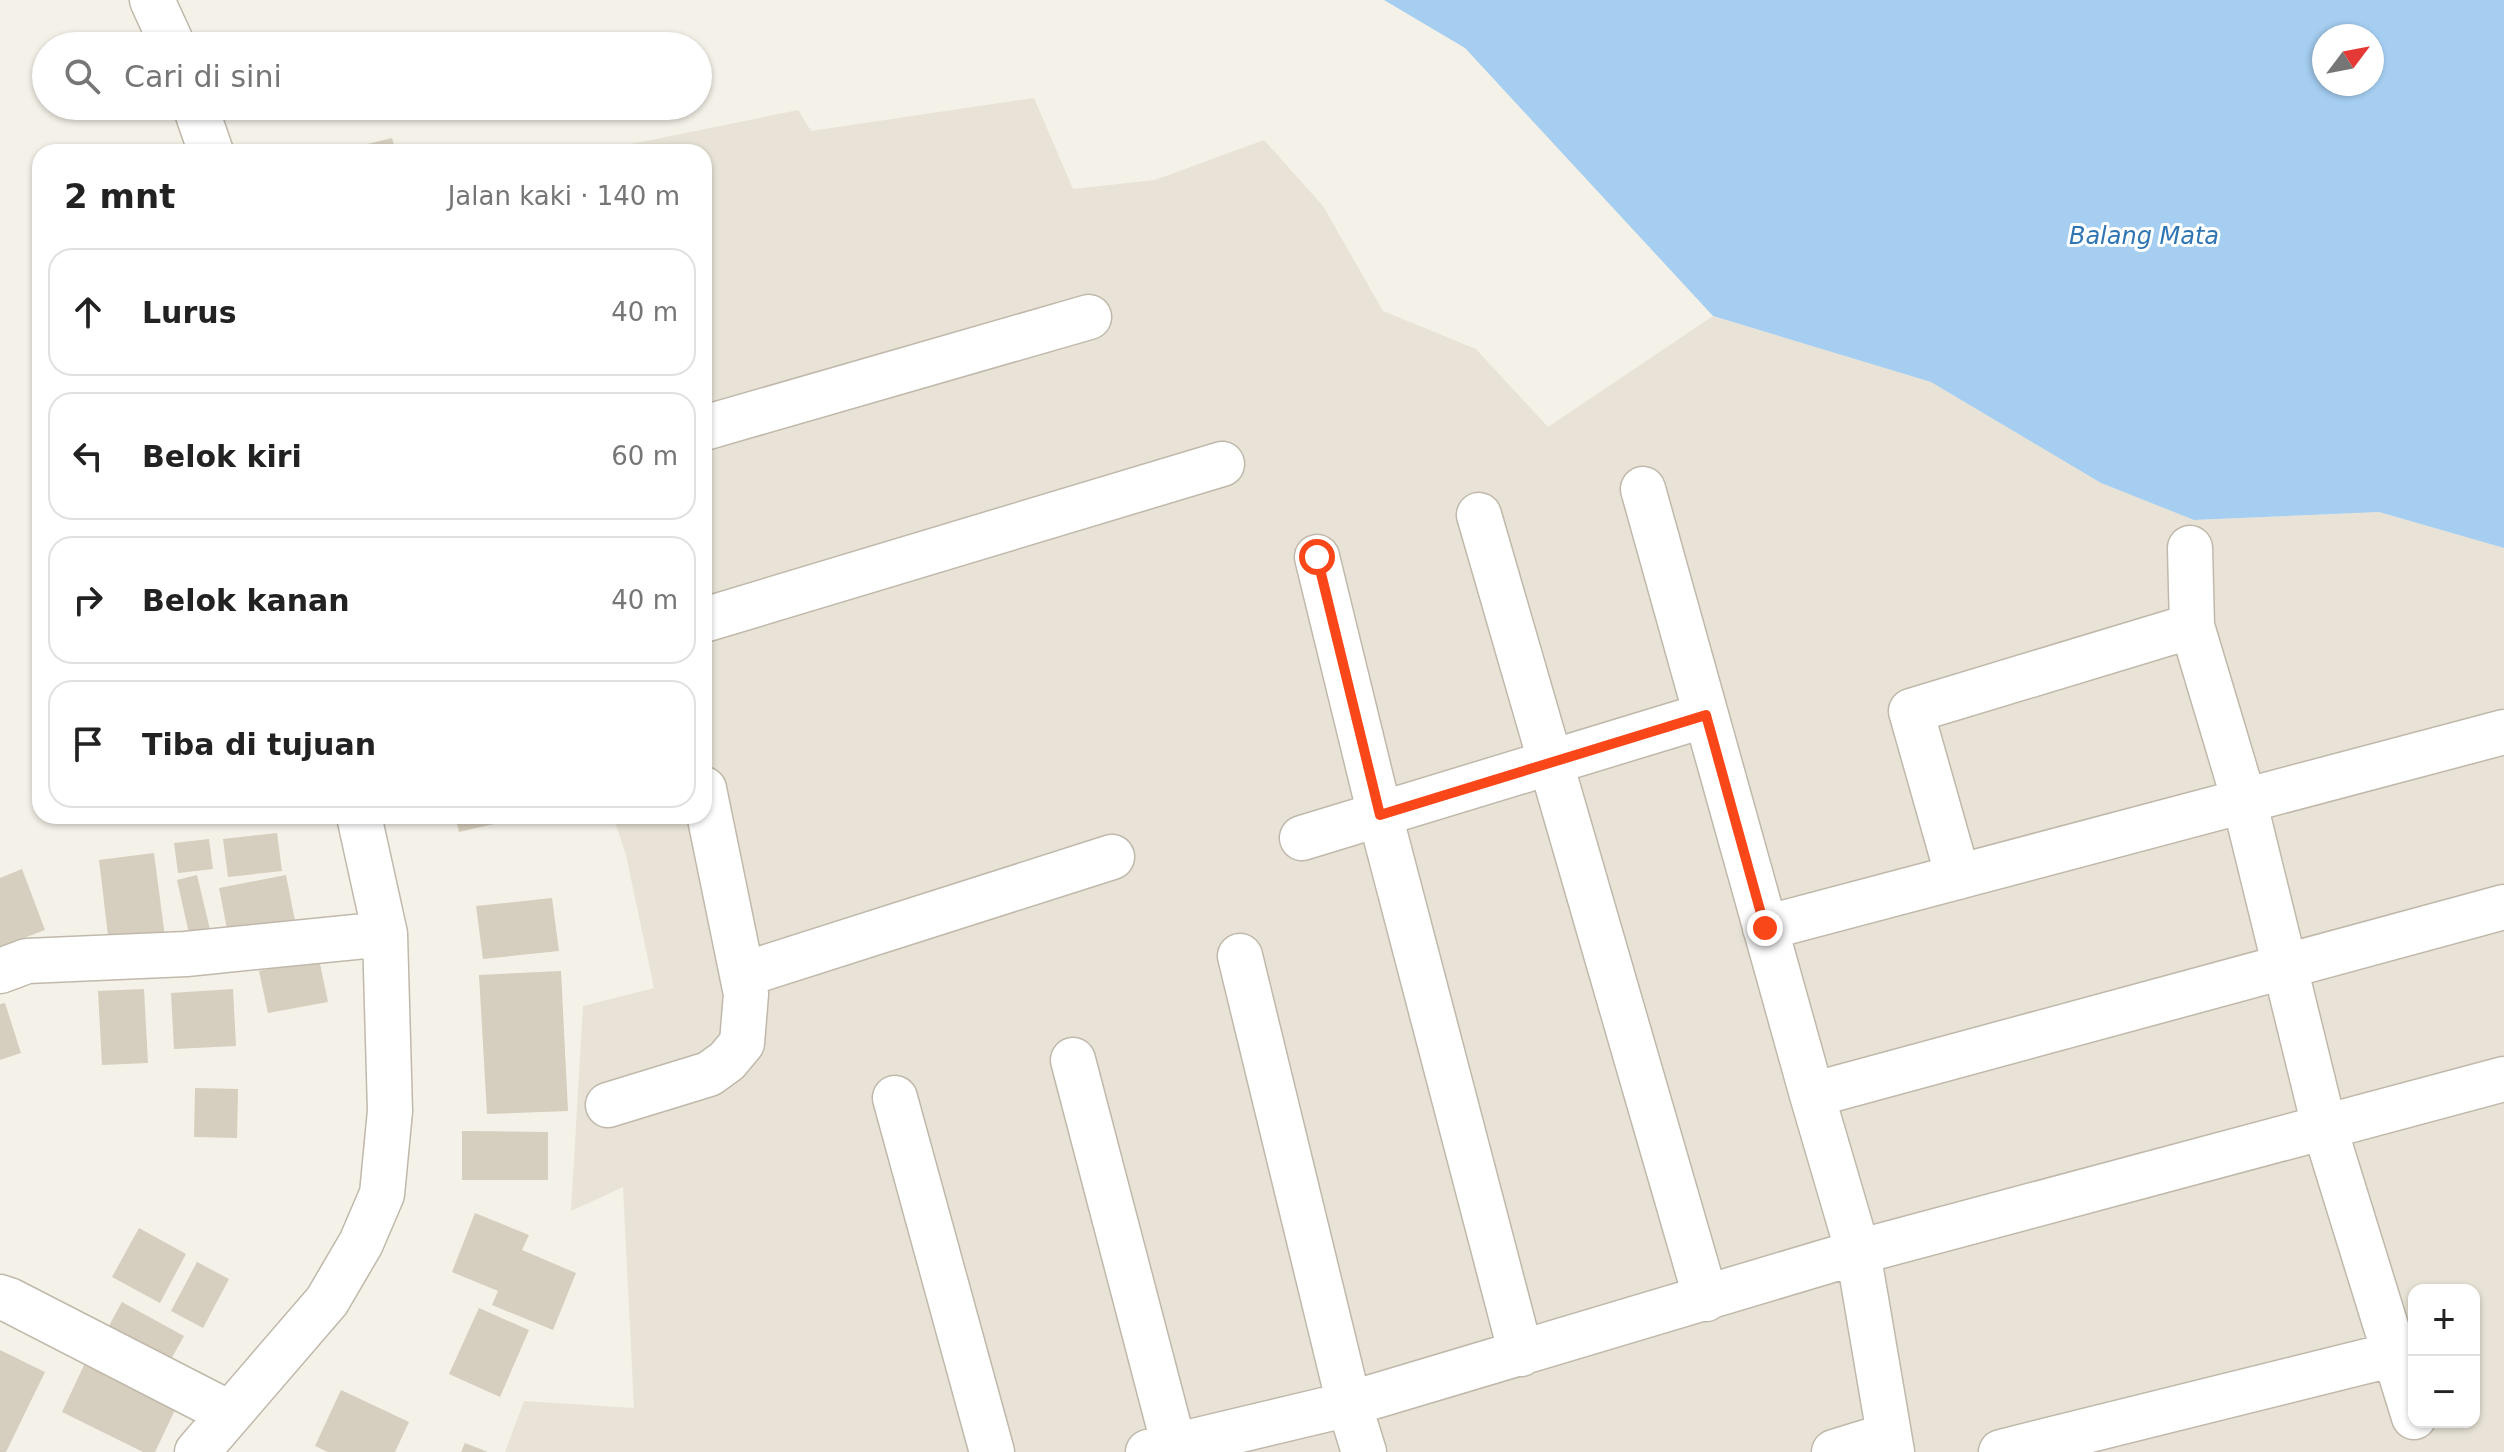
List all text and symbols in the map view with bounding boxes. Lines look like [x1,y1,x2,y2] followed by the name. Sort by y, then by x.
[2312,24,2384,96] north arrow
[32,32,712,120] search box
[60,54,104,98] icon: search
[124,59,282,94] text: Cari di sini
[64,176,175,216] text: 2 mnt
[448,181,680,211] text: Jalan kaki · 140 m
[2069,222,2219,250] water label: Balang Mata
[66,290,110,334] icon: ahead
[142,295,236,330] text: Lurus
[611,297,678,327] text: 40 m
[66,434,110,478] icon: left
[142,439,302,474] text: Belok kiri
[611,441,678,471] text: 60 m
[1299,539,1335,575] route start
[66,578,110,622] icon: right
[142,583,350,618] text: Belok kanan
[611,585,678,615] text: 40 m
[66,722,110,766] icon: arrive
[142,727,376,762] text: Tiba di tujuan
[1747,910,1783,946] route end
[2408,1284,2480,1428] map controls
[2408,1284,2480,1356] button: +
[2408,1356,2480,1428] button: −

